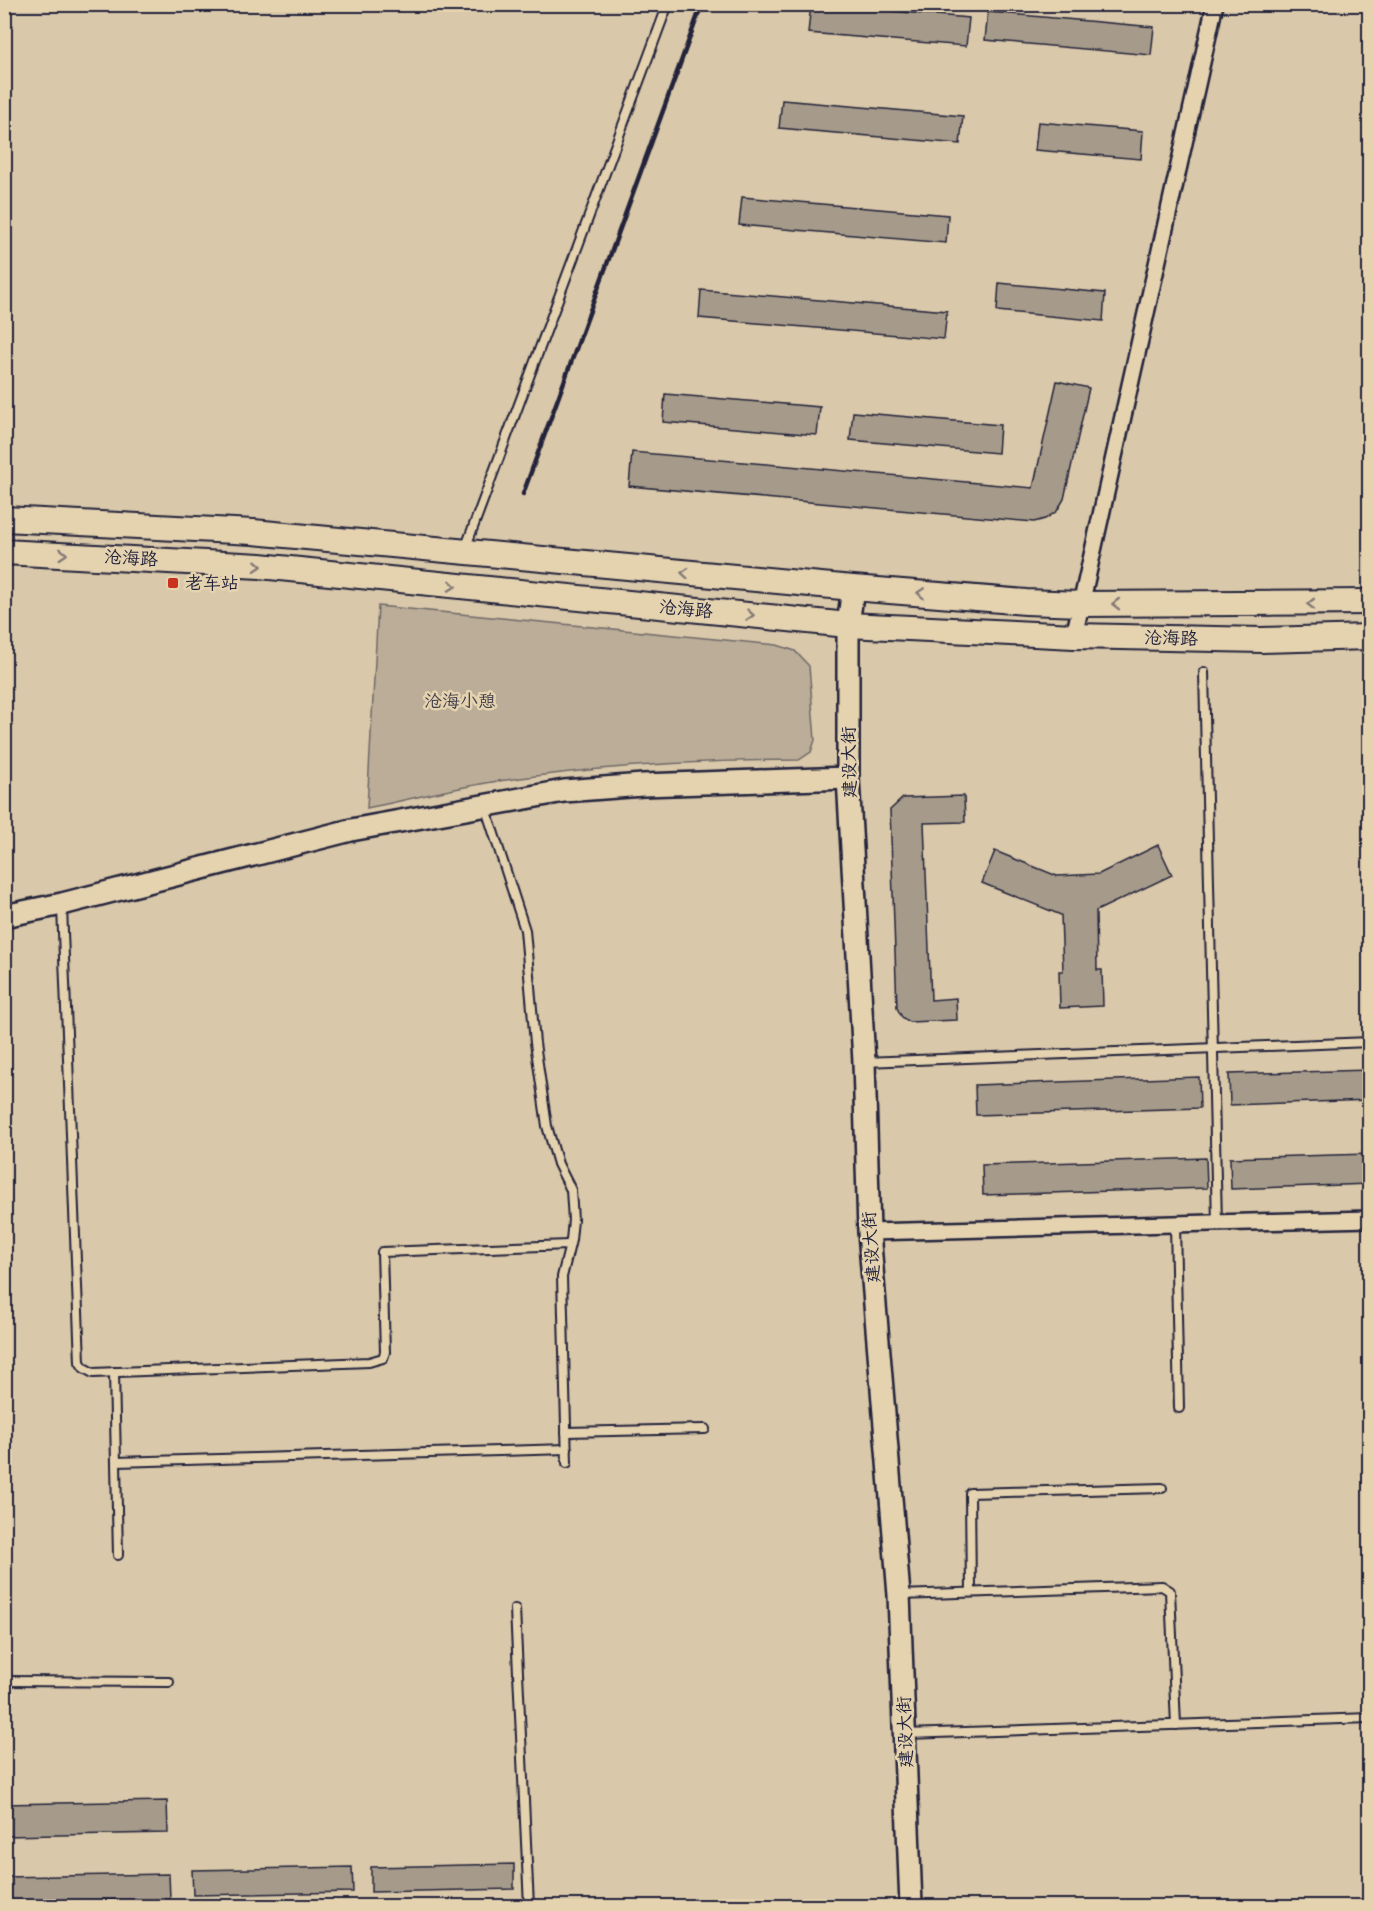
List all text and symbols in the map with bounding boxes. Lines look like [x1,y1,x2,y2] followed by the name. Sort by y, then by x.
[103,547,158,570] street label: 沧海路
[58,548,67,561] one-way arrow
[253,559,262,572] one-way arrow
[681,566,690,579] one-way arrow
[185,573,239,594] place label: 老车站
[166,576,180,590] marker: 老车站
[447,579,456,592] one-way arrow
[917,587,926,600] one-way arrow
[658,597,714,622] street label: 沧海路
[1307,597,1316,610] one-way arrow
[1112,598,1121,610] one-way arrow
[746,608,755,621] one-way arrow
[1144,628,1198,649] street label: 沧海路
[424,691,496,712] park label: 沧海小憩
[838,726,861,798] street label: 建设大街
[859,1210,884,1284] street label: 建设大街
[894,1696,917,1768] street label: 建设大街

